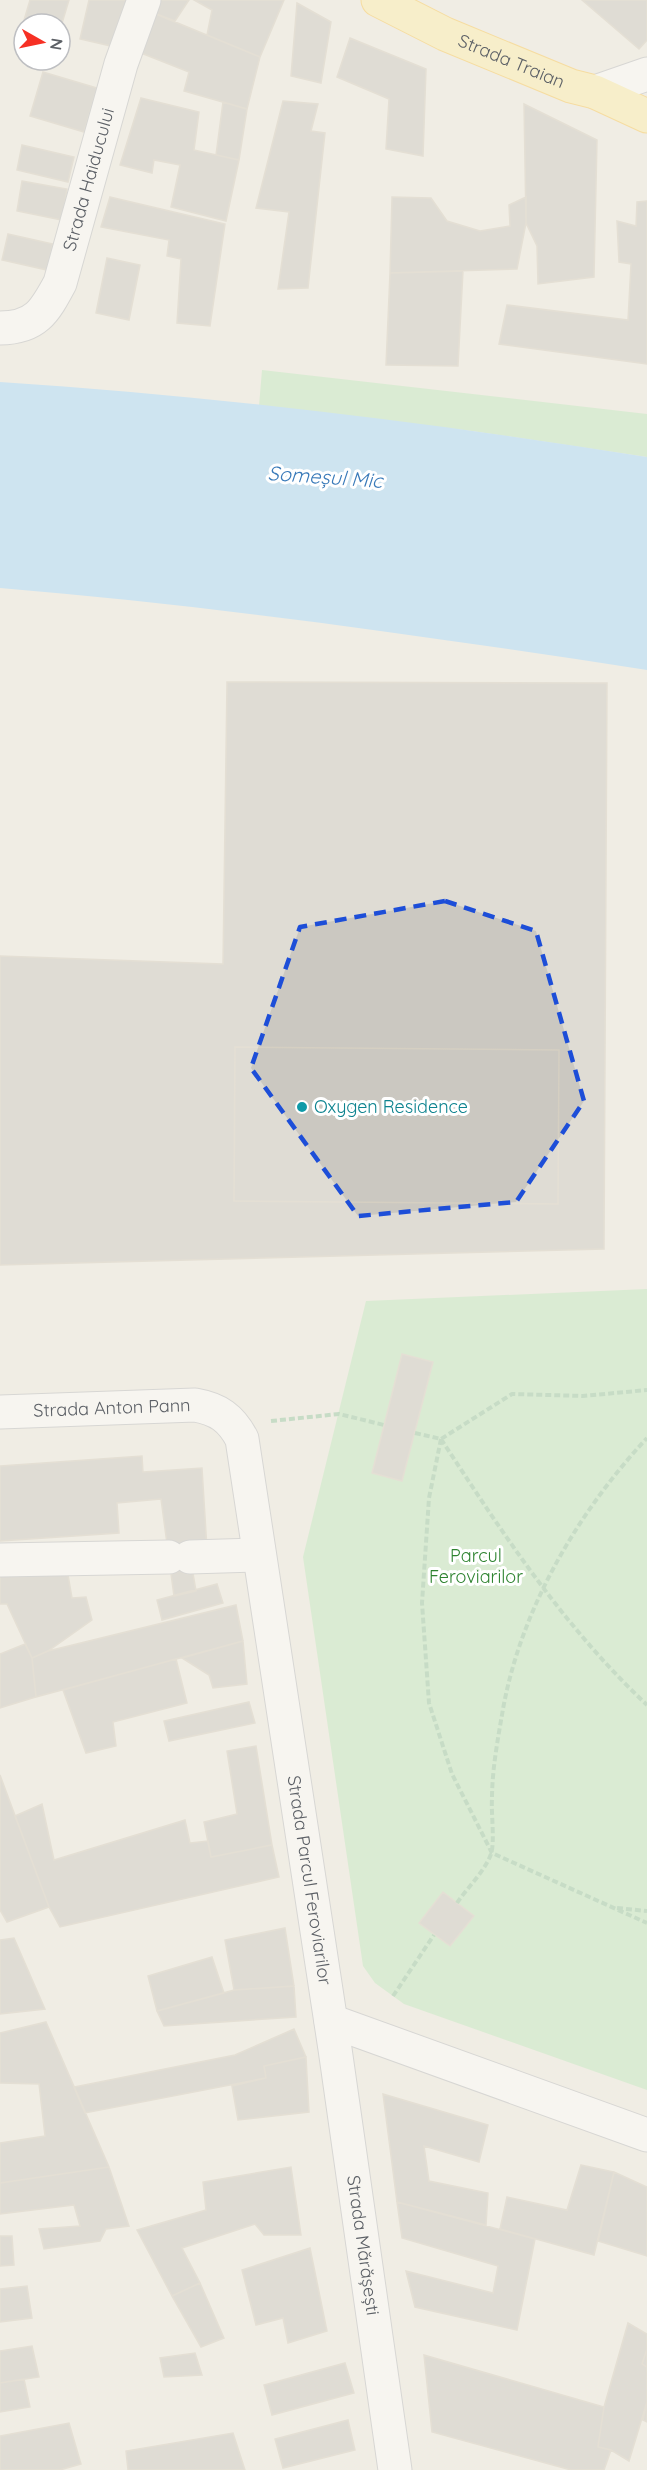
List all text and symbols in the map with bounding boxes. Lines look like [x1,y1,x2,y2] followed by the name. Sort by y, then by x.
[12,12,72,72] north arrow
[455,29,568,93] street label: Strada Traian
[46,37,68,52] text: N
[57,105,119,254] street label: Strada Haiducului
[267,460,385,493] water label: Someșul Mic
[314,1095,468,1118] place label: Oxygen Residence
[295,1100,309,1114] marker: Oxygen Residence
[33,1393,191,1422] street label: Strada Anton Pann
[429,1544,523,1588] park label: Parcul Feroviarilor
[282,1774,337,1987] street label: Strada Parcul Feroviarilor
[342,2174,385,2317] street label: Strada Mărășești

